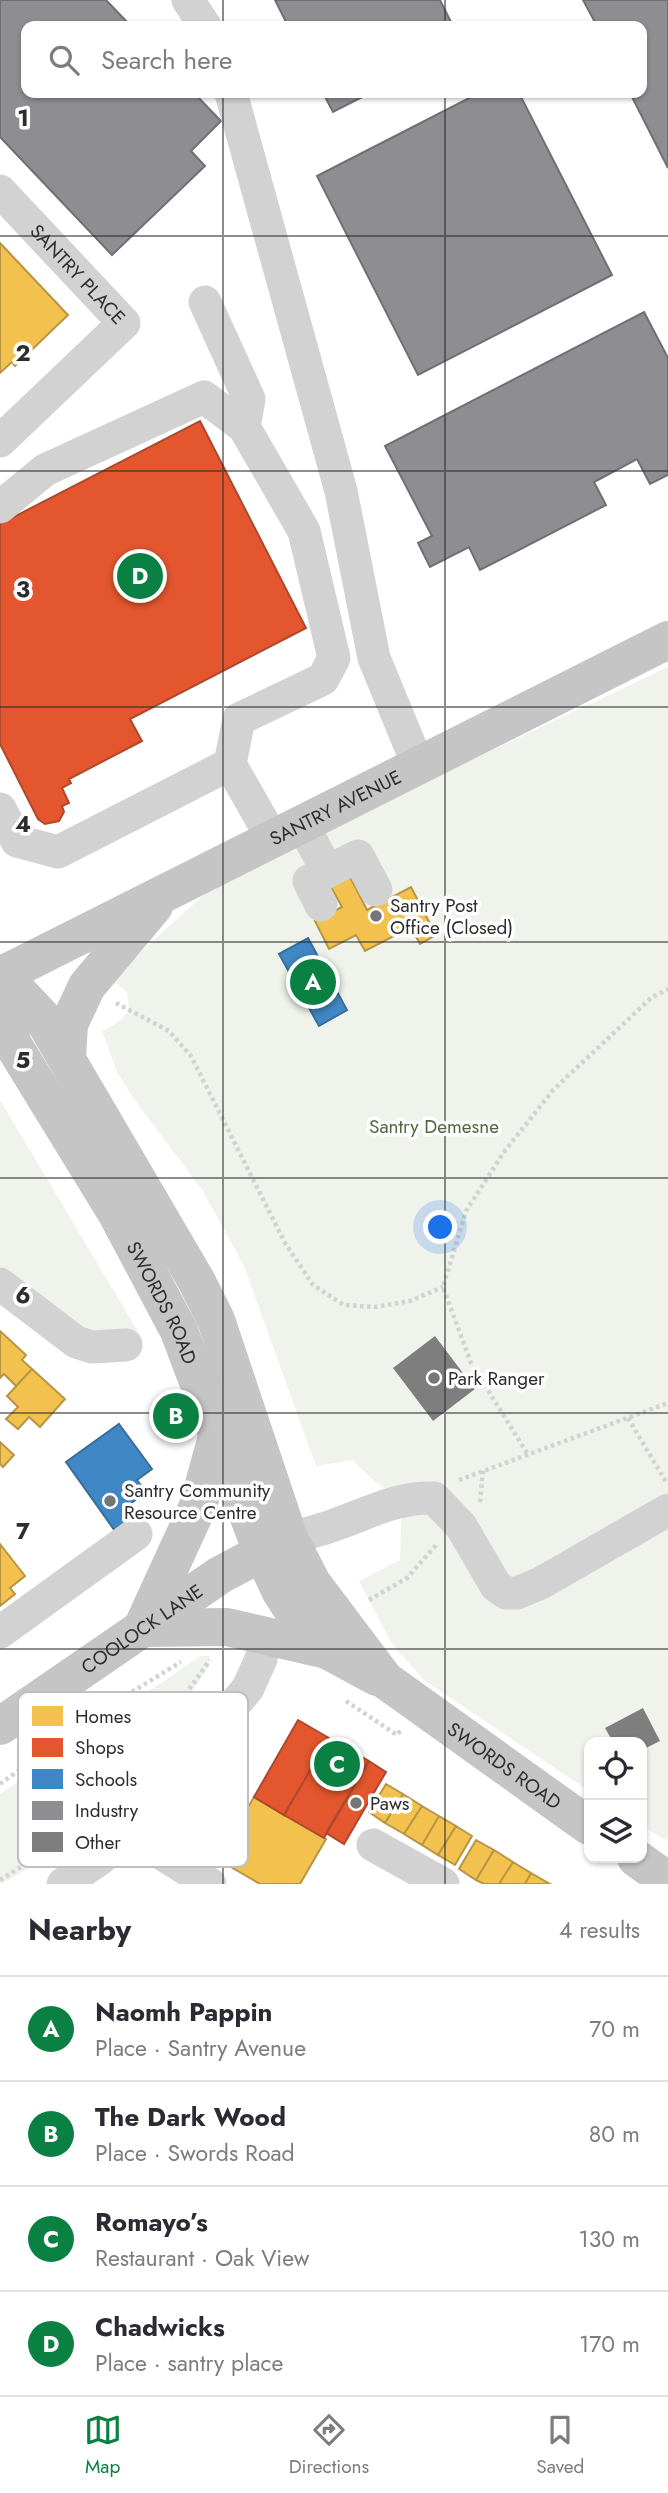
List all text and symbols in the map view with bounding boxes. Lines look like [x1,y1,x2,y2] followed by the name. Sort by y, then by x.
[21,21,647,98] search box
[45,41,83,79] icon: search
[101,41,233,79] text: Search here
[17,101,29,135] text: 1
[24,218,132,331] street label: SANTRY PLACE
[15,336,31,370] text: 2
[117,550,163,602] pin: D
[16,572,30,606] text: 3
[265,763,406,852] street label: SANTRY AVENUE
[15,807,31,841] text: 4
[390,892,513,941] place label: Santry Post Office (Closed)
[368,908,384,924] marker: Santry Post Office (Closed)
[290,956,336,1008] pin: A
[16,1043,30,1077] text: 5
[369,1113,499,1140] park label: Santry Demesne
[423,1210,457,1244] your location
[120,1237,203,1368] street label: SWORDS ROAD
[15,1278,31,1312] text: 6
[448,1365,545,1392] place label: Park Ranger
[426,1370,442,1386] marker: Park Ranger
[153,1390,199,1442] pin: B
[124,1477,271,1526] place label: Santry Community Resource Centre
[102,1493,118,1509] marker: Santry Community Resource Centre
[16,1514,30,1548] text: 7
[76,1578,208,1680] street label: COOLOCK LANE
[18,1692,248,1867] legend
[75,1703,132,1730] text: Homes
[442,1716,567,1816] street label: SWORDS ROAD
[75,1734,125,1761] text: Shops
[584,1737,647,1863] map controls
[584,1737,647,1800] button: locate
[314,1738,360,1790] pin: C
[75,1766,138,1793] text: Schools
[370,1790,410,1817] place label: Paws
[348,1795,364,1811] marker: Paws
[75,1797,139,1824] text: Industry
[584,1800,647,1863] button: layers
[75,1829,121,1856] text: Other
[28,1908,131,1951] text: Nearby
[559,1913,640,1947] text: 4 results
[95,1993,273,2031] text: Naomh Pappin
[43,2012,59,2046] text: A
[589,2012,640,2046] text: 70 m
[95,2031,306,2065] text: Place · Santry Avenue
[95,2098,286,2136] text: The Dark Wood
[43,2117,59,2151] text: B
[589,2117,640,2151] text: 80 m
[95,2136,295,2170] text: Place · Swords Road
[95,2203,208,2241] text: Romayo’s
[43,2222,59,2256] text: C
[578,2222,640,2256] text: 130 m
[95,2241,309,2275] text: Restaurant · Oak View
[95,2308,225,2346] text: Chadwicks
[43,2327,59,2361] text: D
[579,2327,640,2361] text: 170 m
[95,2346,283,2380] text: Place · santry place
[84,2411,122,2480] tab: Map
[289,2411,369,2480] tab: Directions
[536,2411,584,2480] tab: Saved

